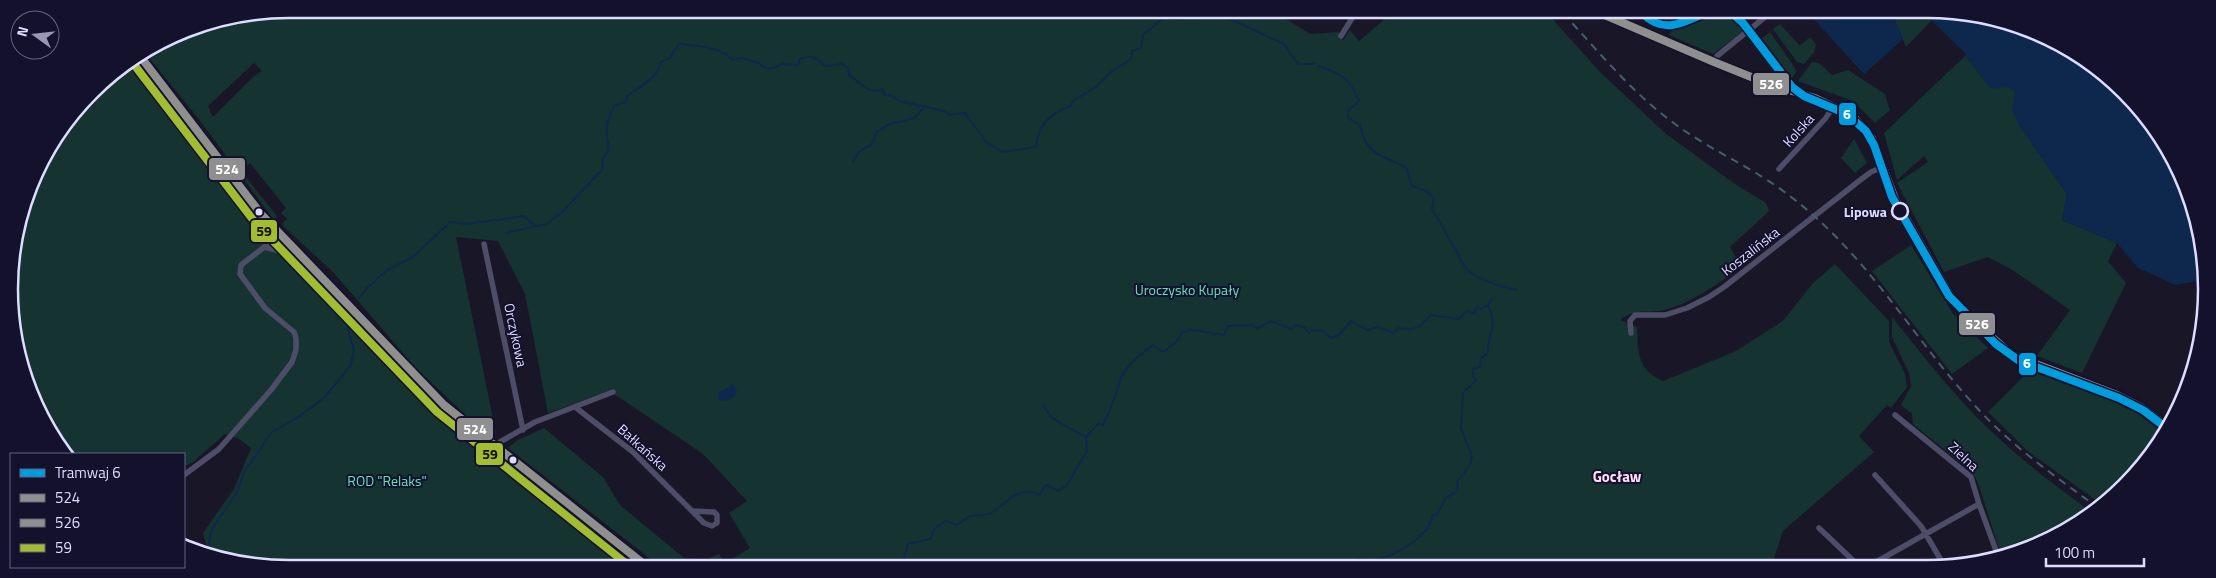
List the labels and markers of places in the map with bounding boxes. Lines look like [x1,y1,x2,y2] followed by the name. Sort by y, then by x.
[1844,201,1887,222] place label: Lipowa
[1891,202,1909,220] marker: Lipowa
[254,207,264,217] unlabelled marker
[508,455,518,465] unlabelled marker

